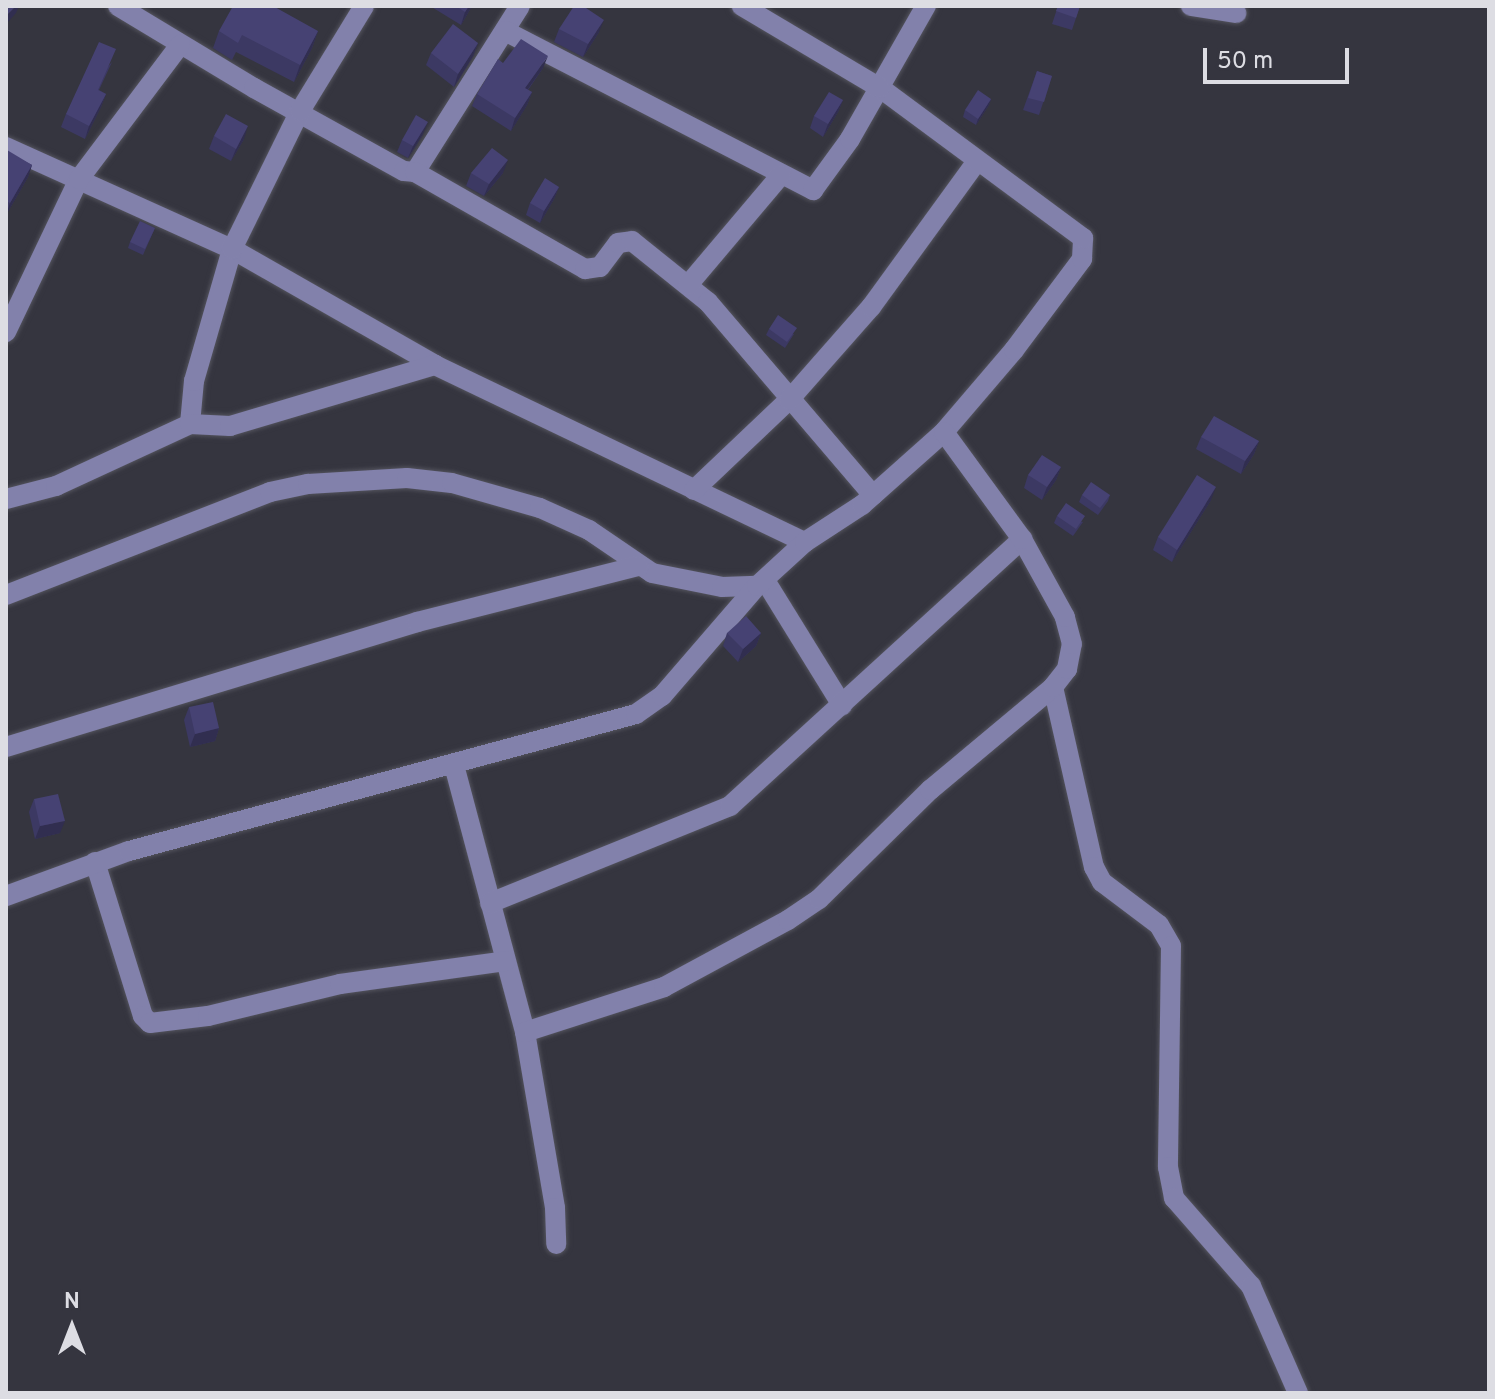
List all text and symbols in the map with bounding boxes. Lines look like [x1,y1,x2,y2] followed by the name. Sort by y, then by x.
[1207,32,1353,82] scale bar
[1217,47,1273,77] text: 50 m
[32,1287,112,1367] north arrow
[64,1289,80,1316] text: N

